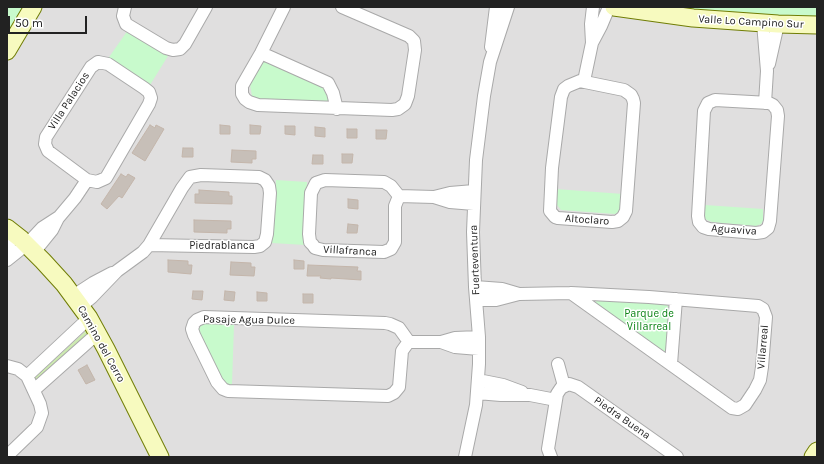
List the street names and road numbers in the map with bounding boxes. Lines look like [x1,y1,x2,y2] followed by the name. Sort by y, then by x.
[698,13,804,31] street label: Valle Lo Campino Sur
[45,70,93,132] street label: Villa Palacios
[564,212,610,228] street label: Altoclaro
[711,222,757,238] street label: Aguaviva
[467,225,483,295] street label: Fuerteventura
[189,239,255,253] street label: Piedrablanca
[323,243,377,259] street label: Villafranca
[74,303,128,385] street label: Camino del Cerro
[203,313,295,327] street label: Pasaje Agua Dulce
[754,324,772,370] street label: Villarreal
[591,394,653,442] street label: Piedra Buena

